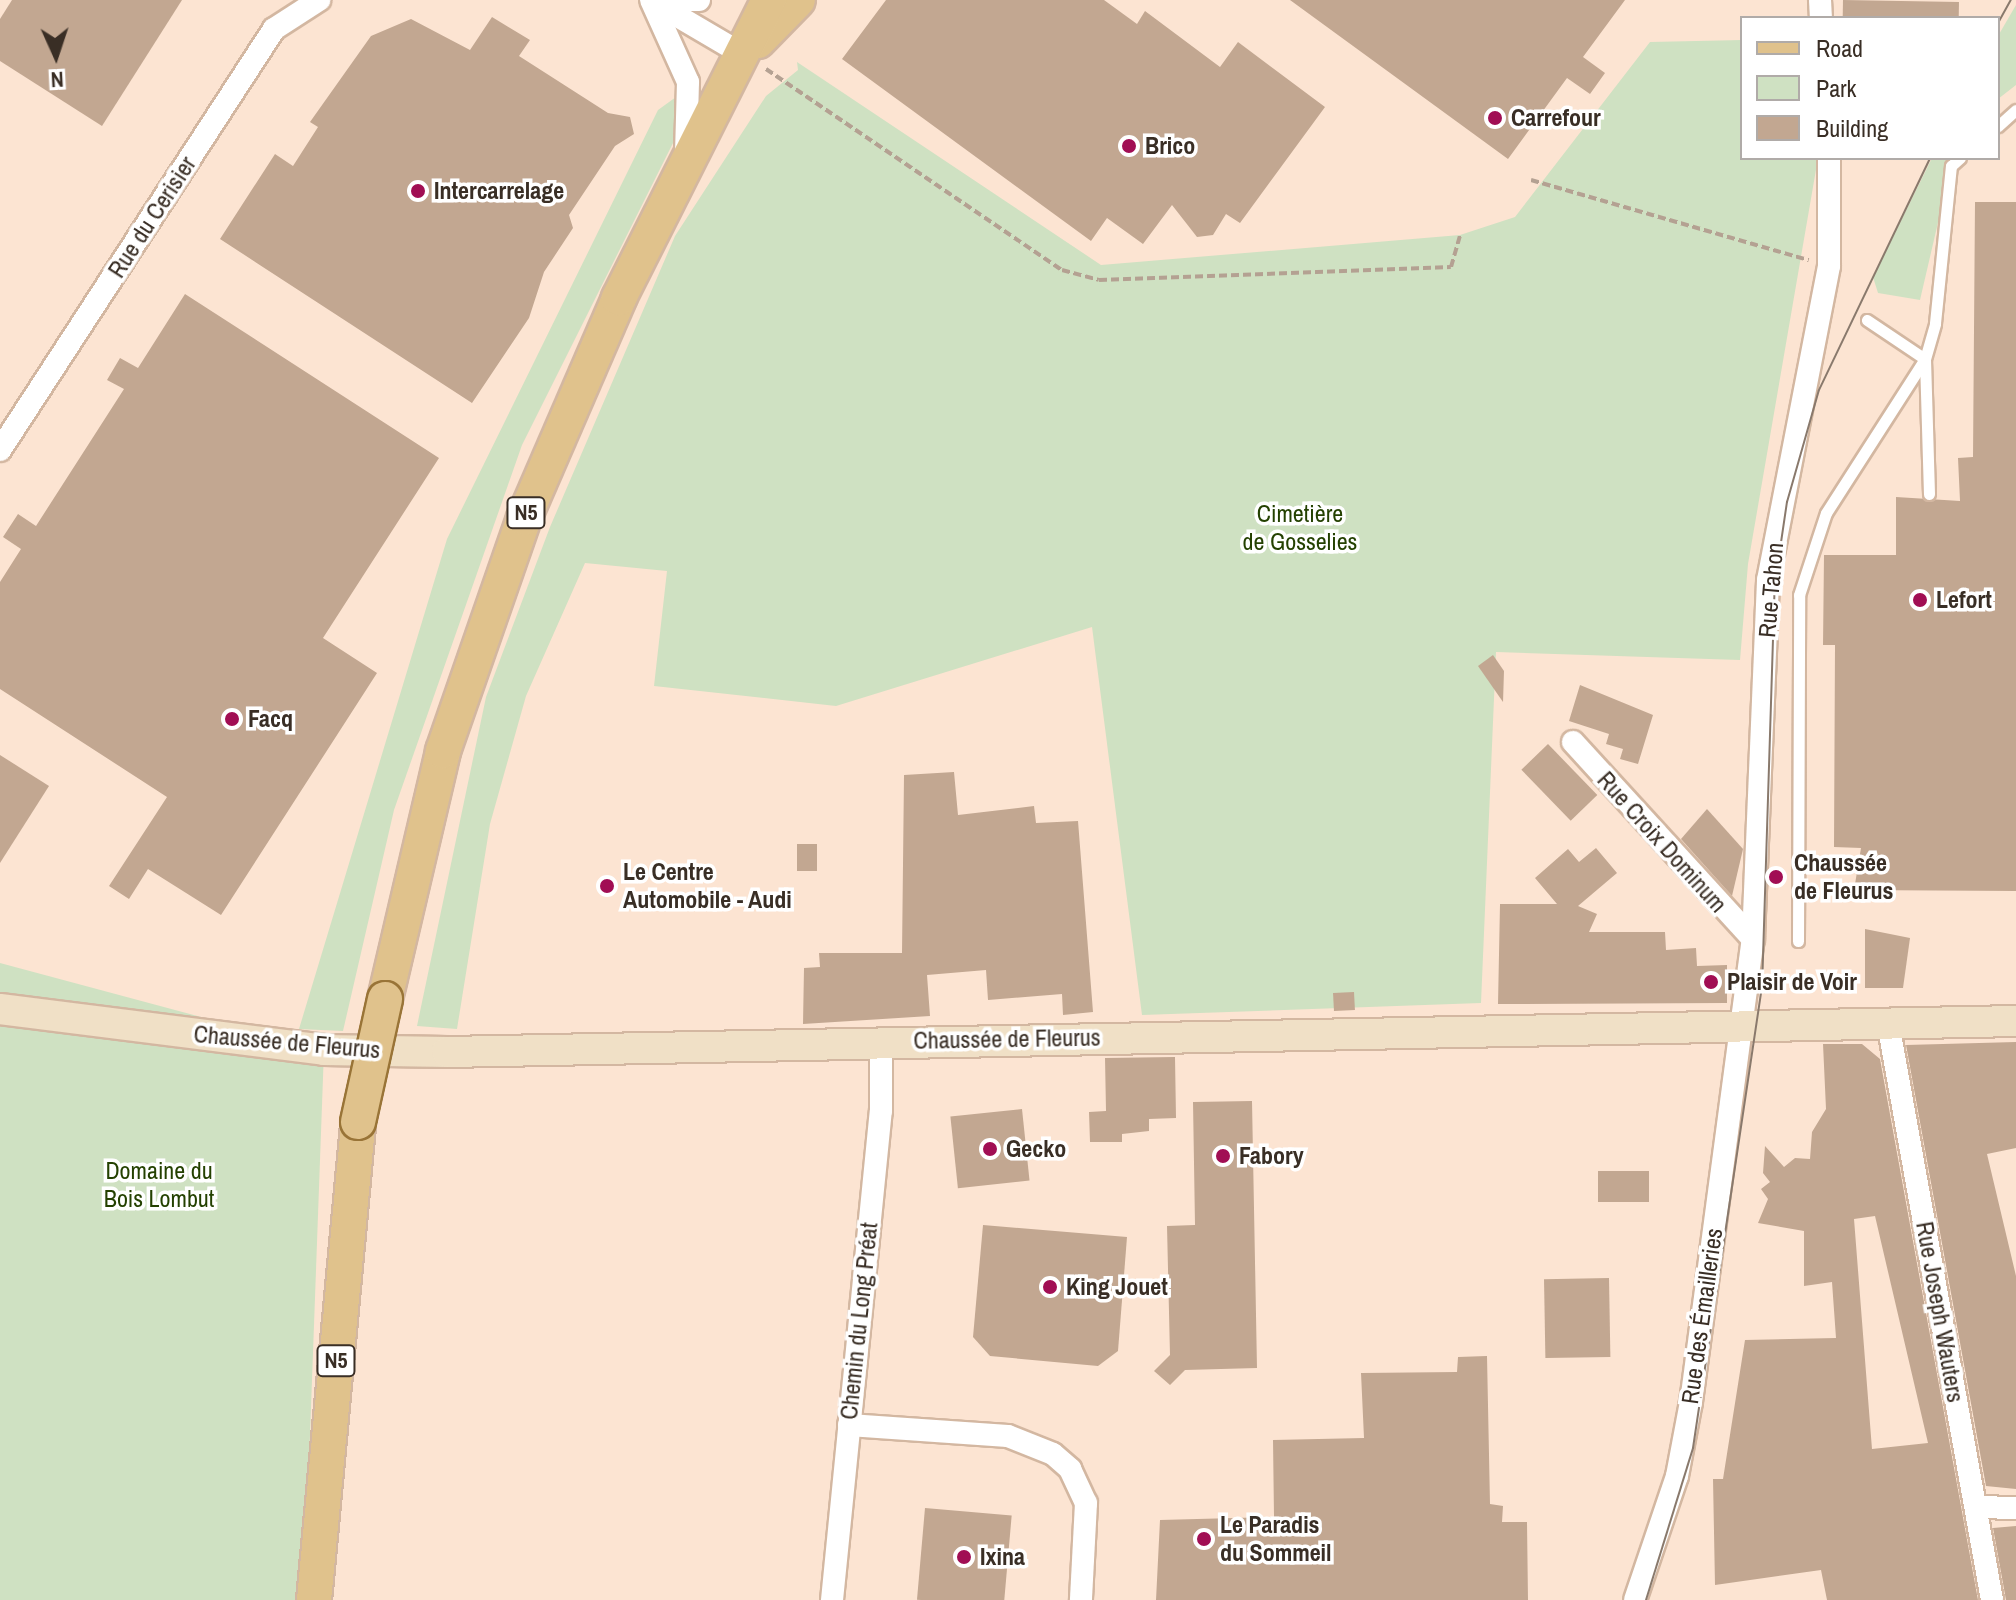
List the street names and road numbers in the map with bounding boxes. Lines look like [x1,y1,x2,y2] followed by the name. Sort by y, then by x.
[102,151,202,283] street label: Rue du Cerisier
[506,495,546,531] road number: N5
[1752,541,1790,639] street label: Rue Tahon
[1591,766,1733,918] street label: Rue Croix Dominum
[193,1020,381,1064] street label: Chaussée de Fleurus
[913,1023,1101,1055] street label: Chaussée de Fleurus
[1910,1219,1970,1405] street label: Rue Joseph Wauters
[834,1221,884,1421] street label: Chemin du Long Préat
[1675,1226,1729,1406] street label: Rue des Émailleries
[316,1343,356,1379] road number: N5

